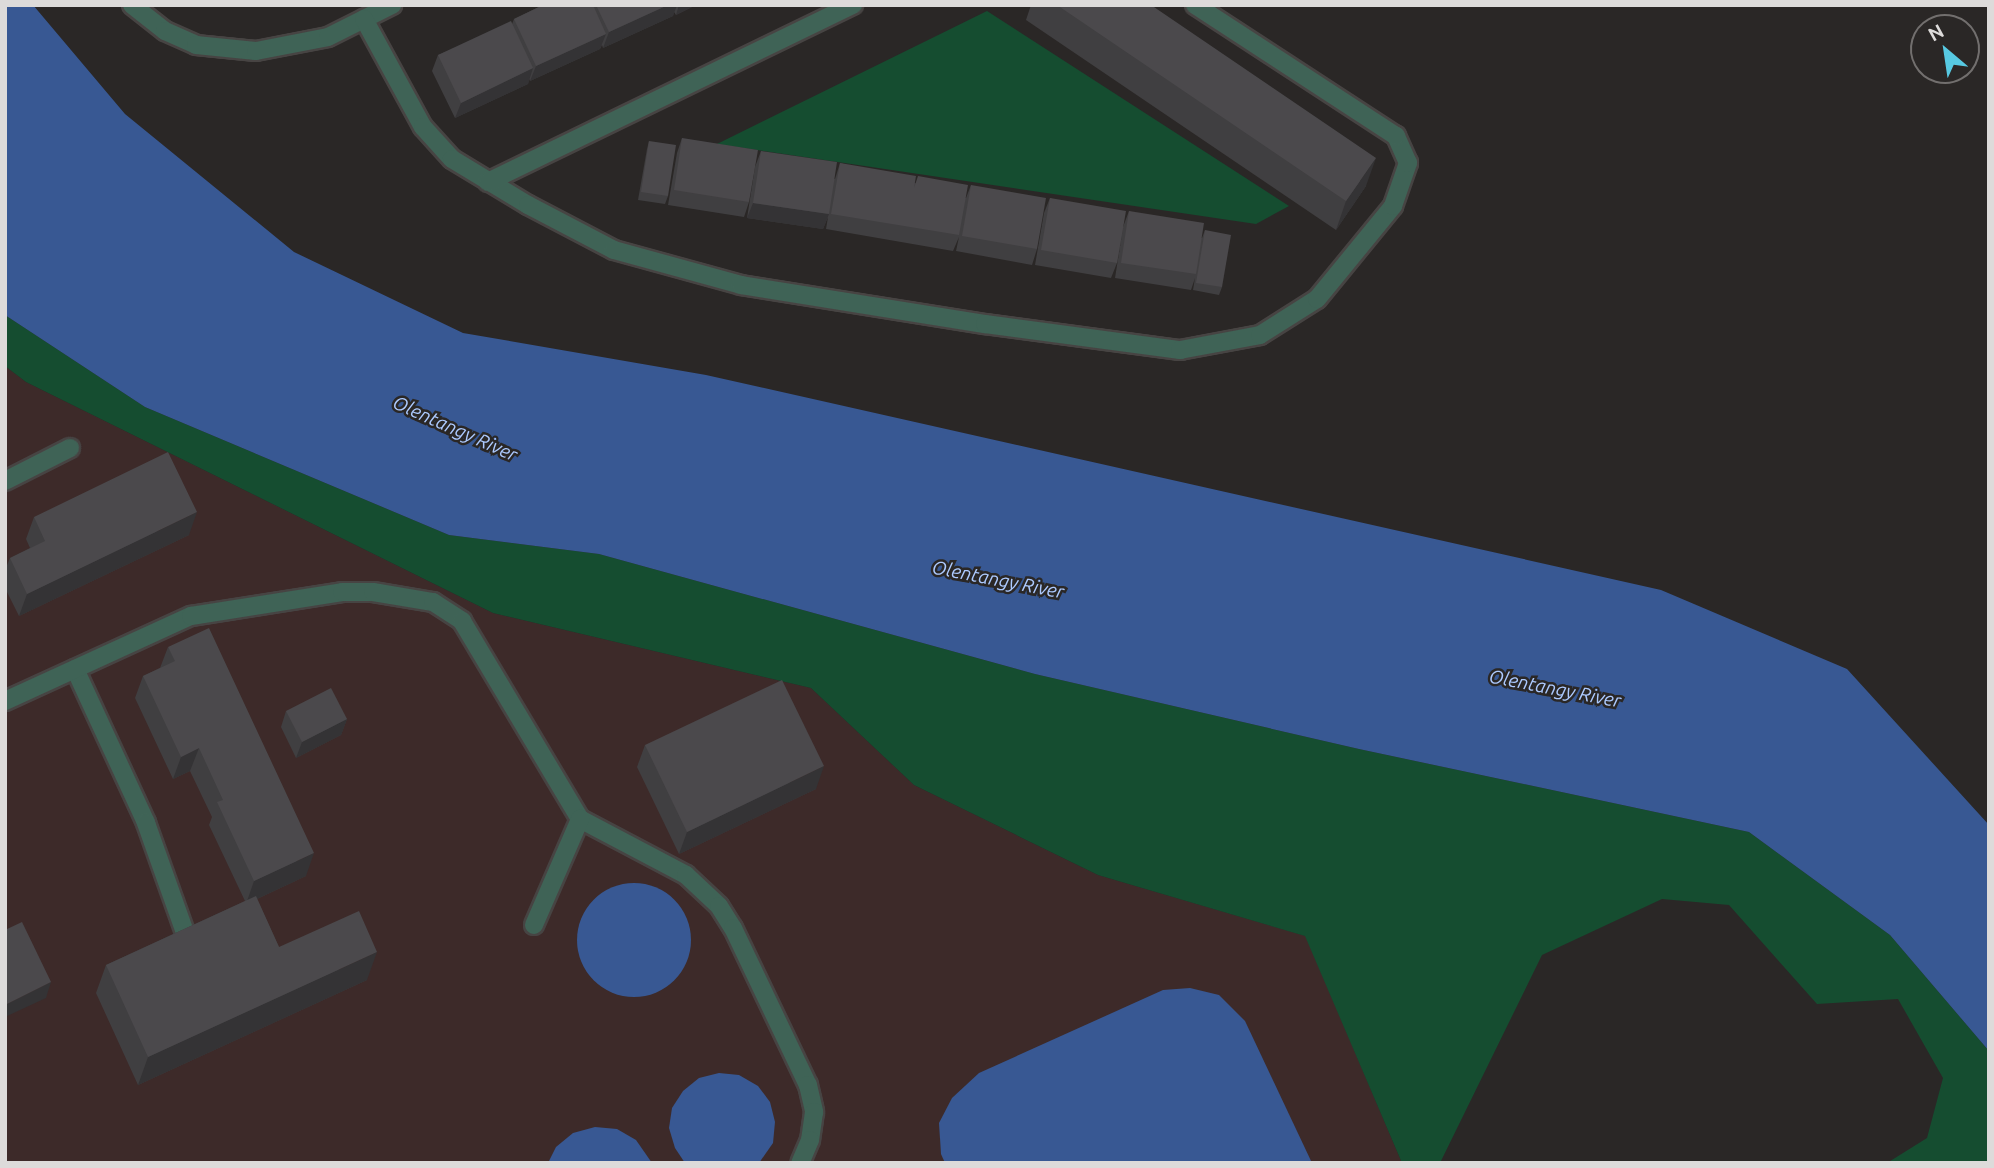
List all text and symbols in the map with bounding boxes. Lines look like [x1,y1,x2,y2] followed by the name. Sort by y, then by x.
[1910,14,1980,84] north arrow
[1924,19,1947,45] text: N
[389,391,521,467] water label: Olentangy River
[930,556,1066,604] water label: Olentangy River
[1487,665,1623,713] water label: Olentangy River

